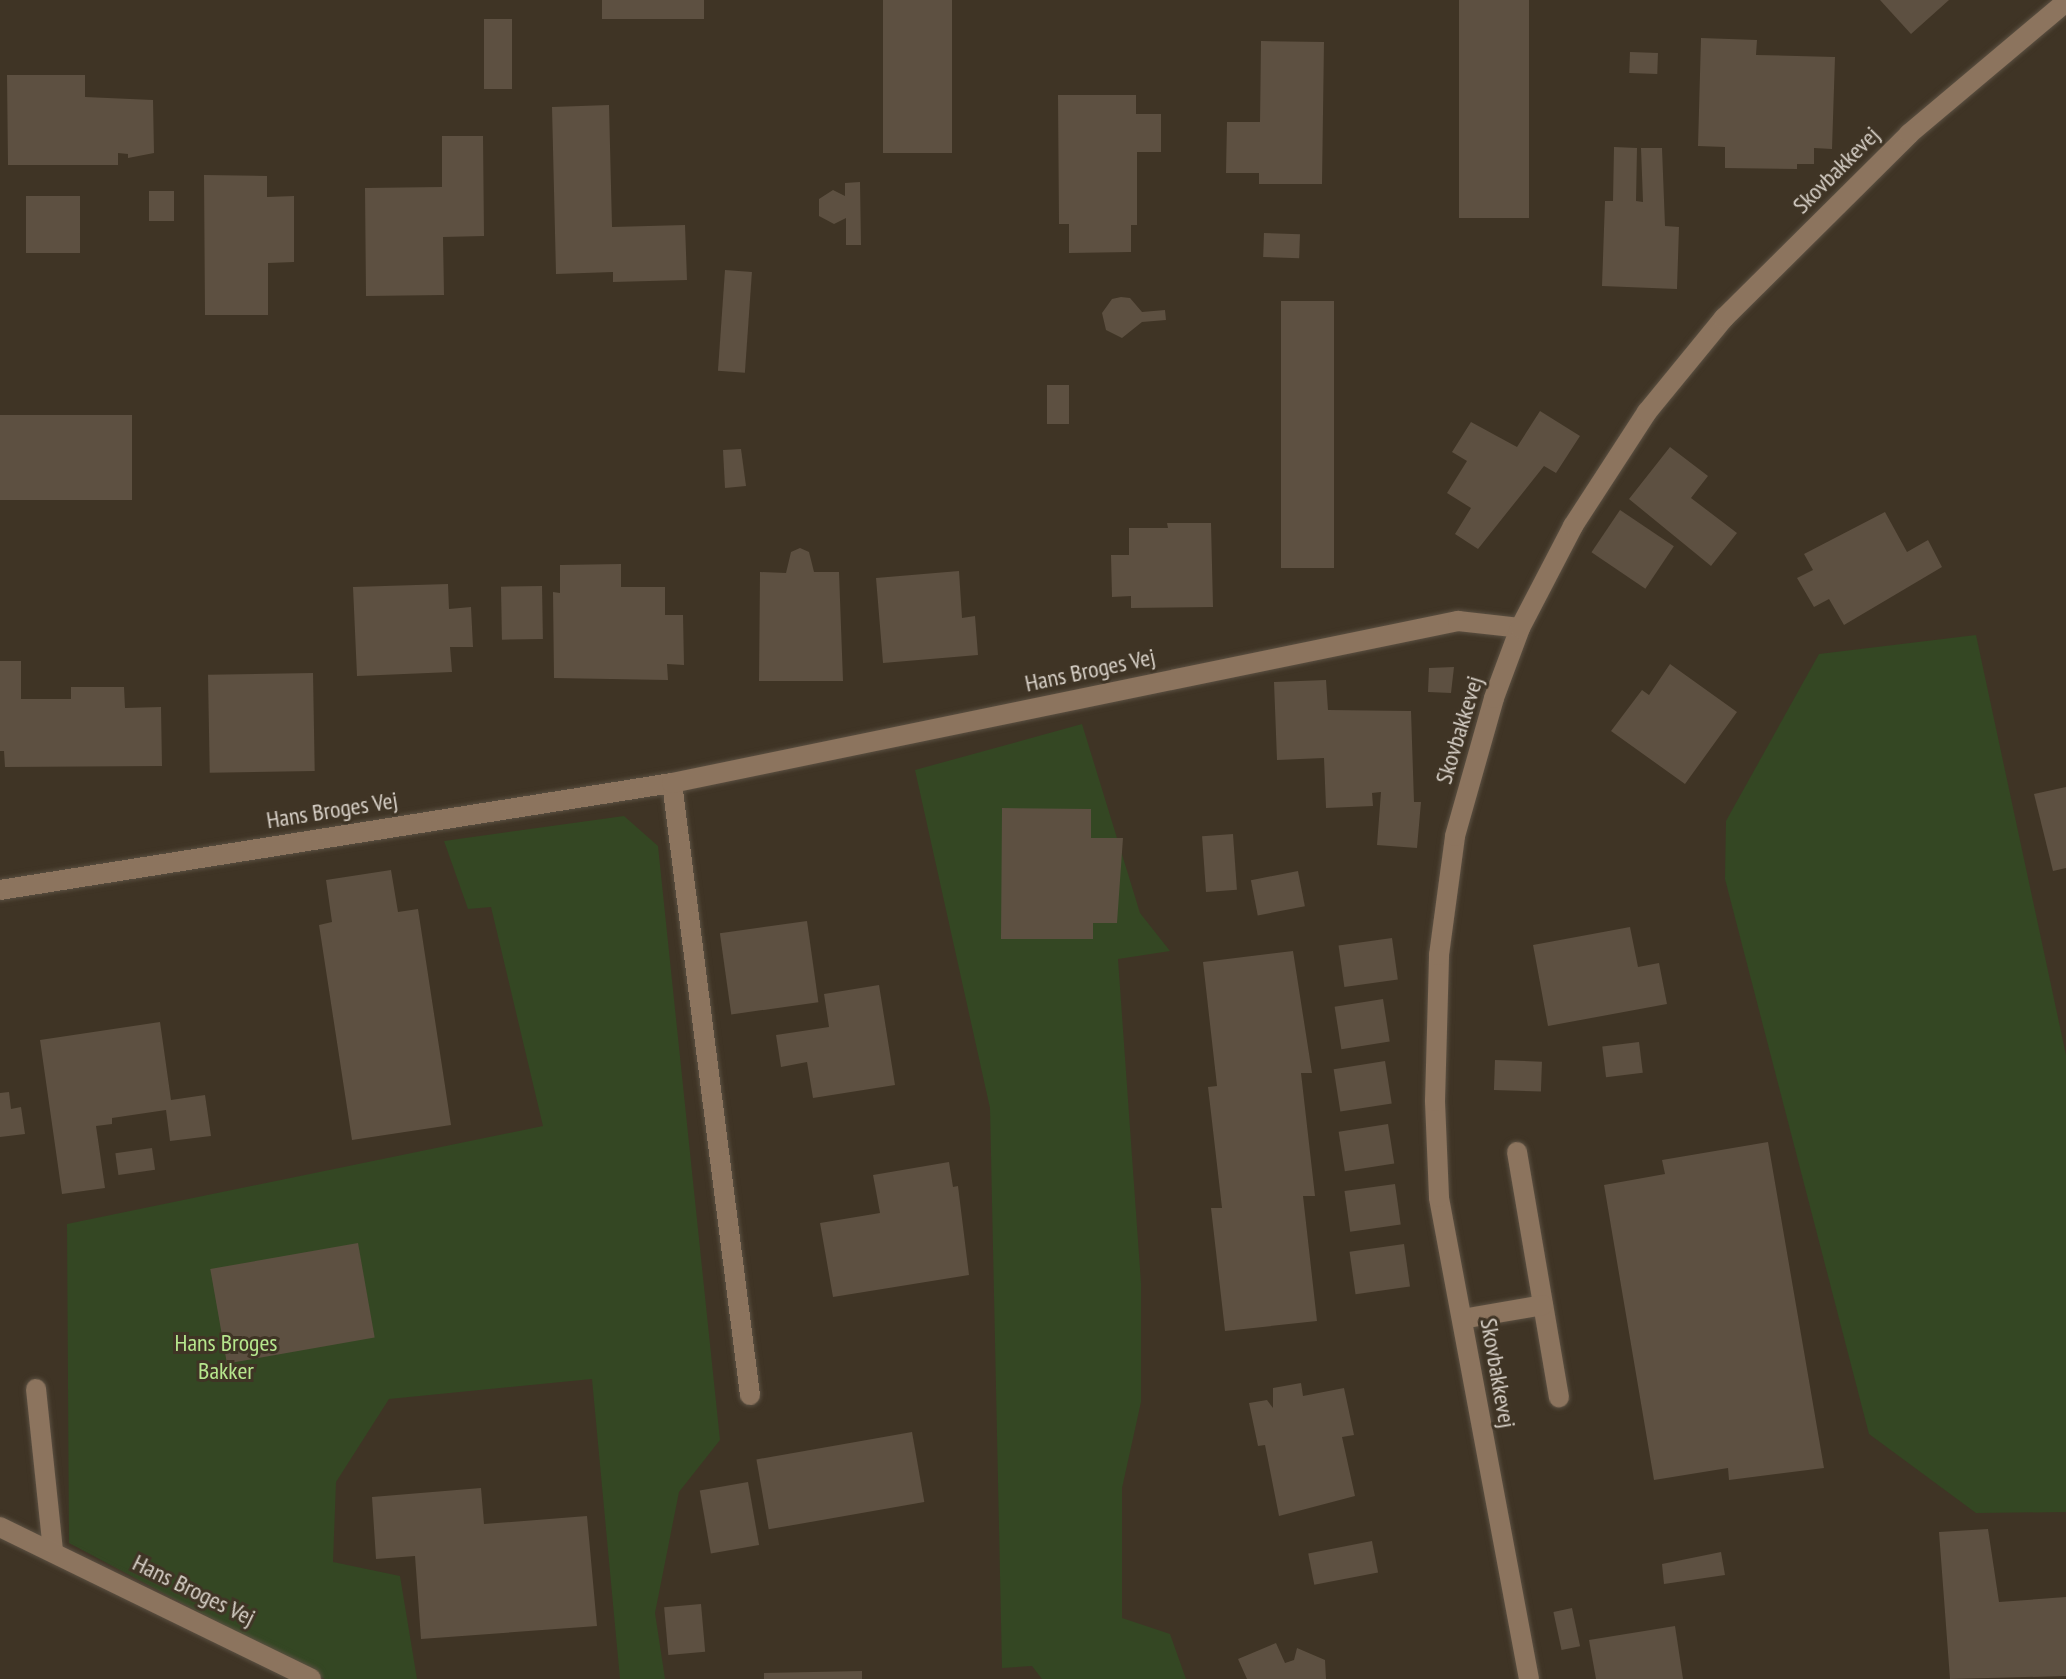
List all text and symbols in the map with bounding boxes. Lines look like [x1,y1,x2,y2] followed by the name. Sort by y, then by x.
[1787,121,1885,219] street label: Skovbakkevej
[1022,642,1158,698] street label: Hans Broges Vej
[1429,673,1489,787] street label: Skovbakkevej
[264,785,400,835] street label: Hans Broges Vej
[1474,1316,1522,1430] street label: Skovbakkevej
[175,1329,277,1385] park label: Hans Broges Bakker
[128,1548,260,1632] street label: Hans Broges Vej

